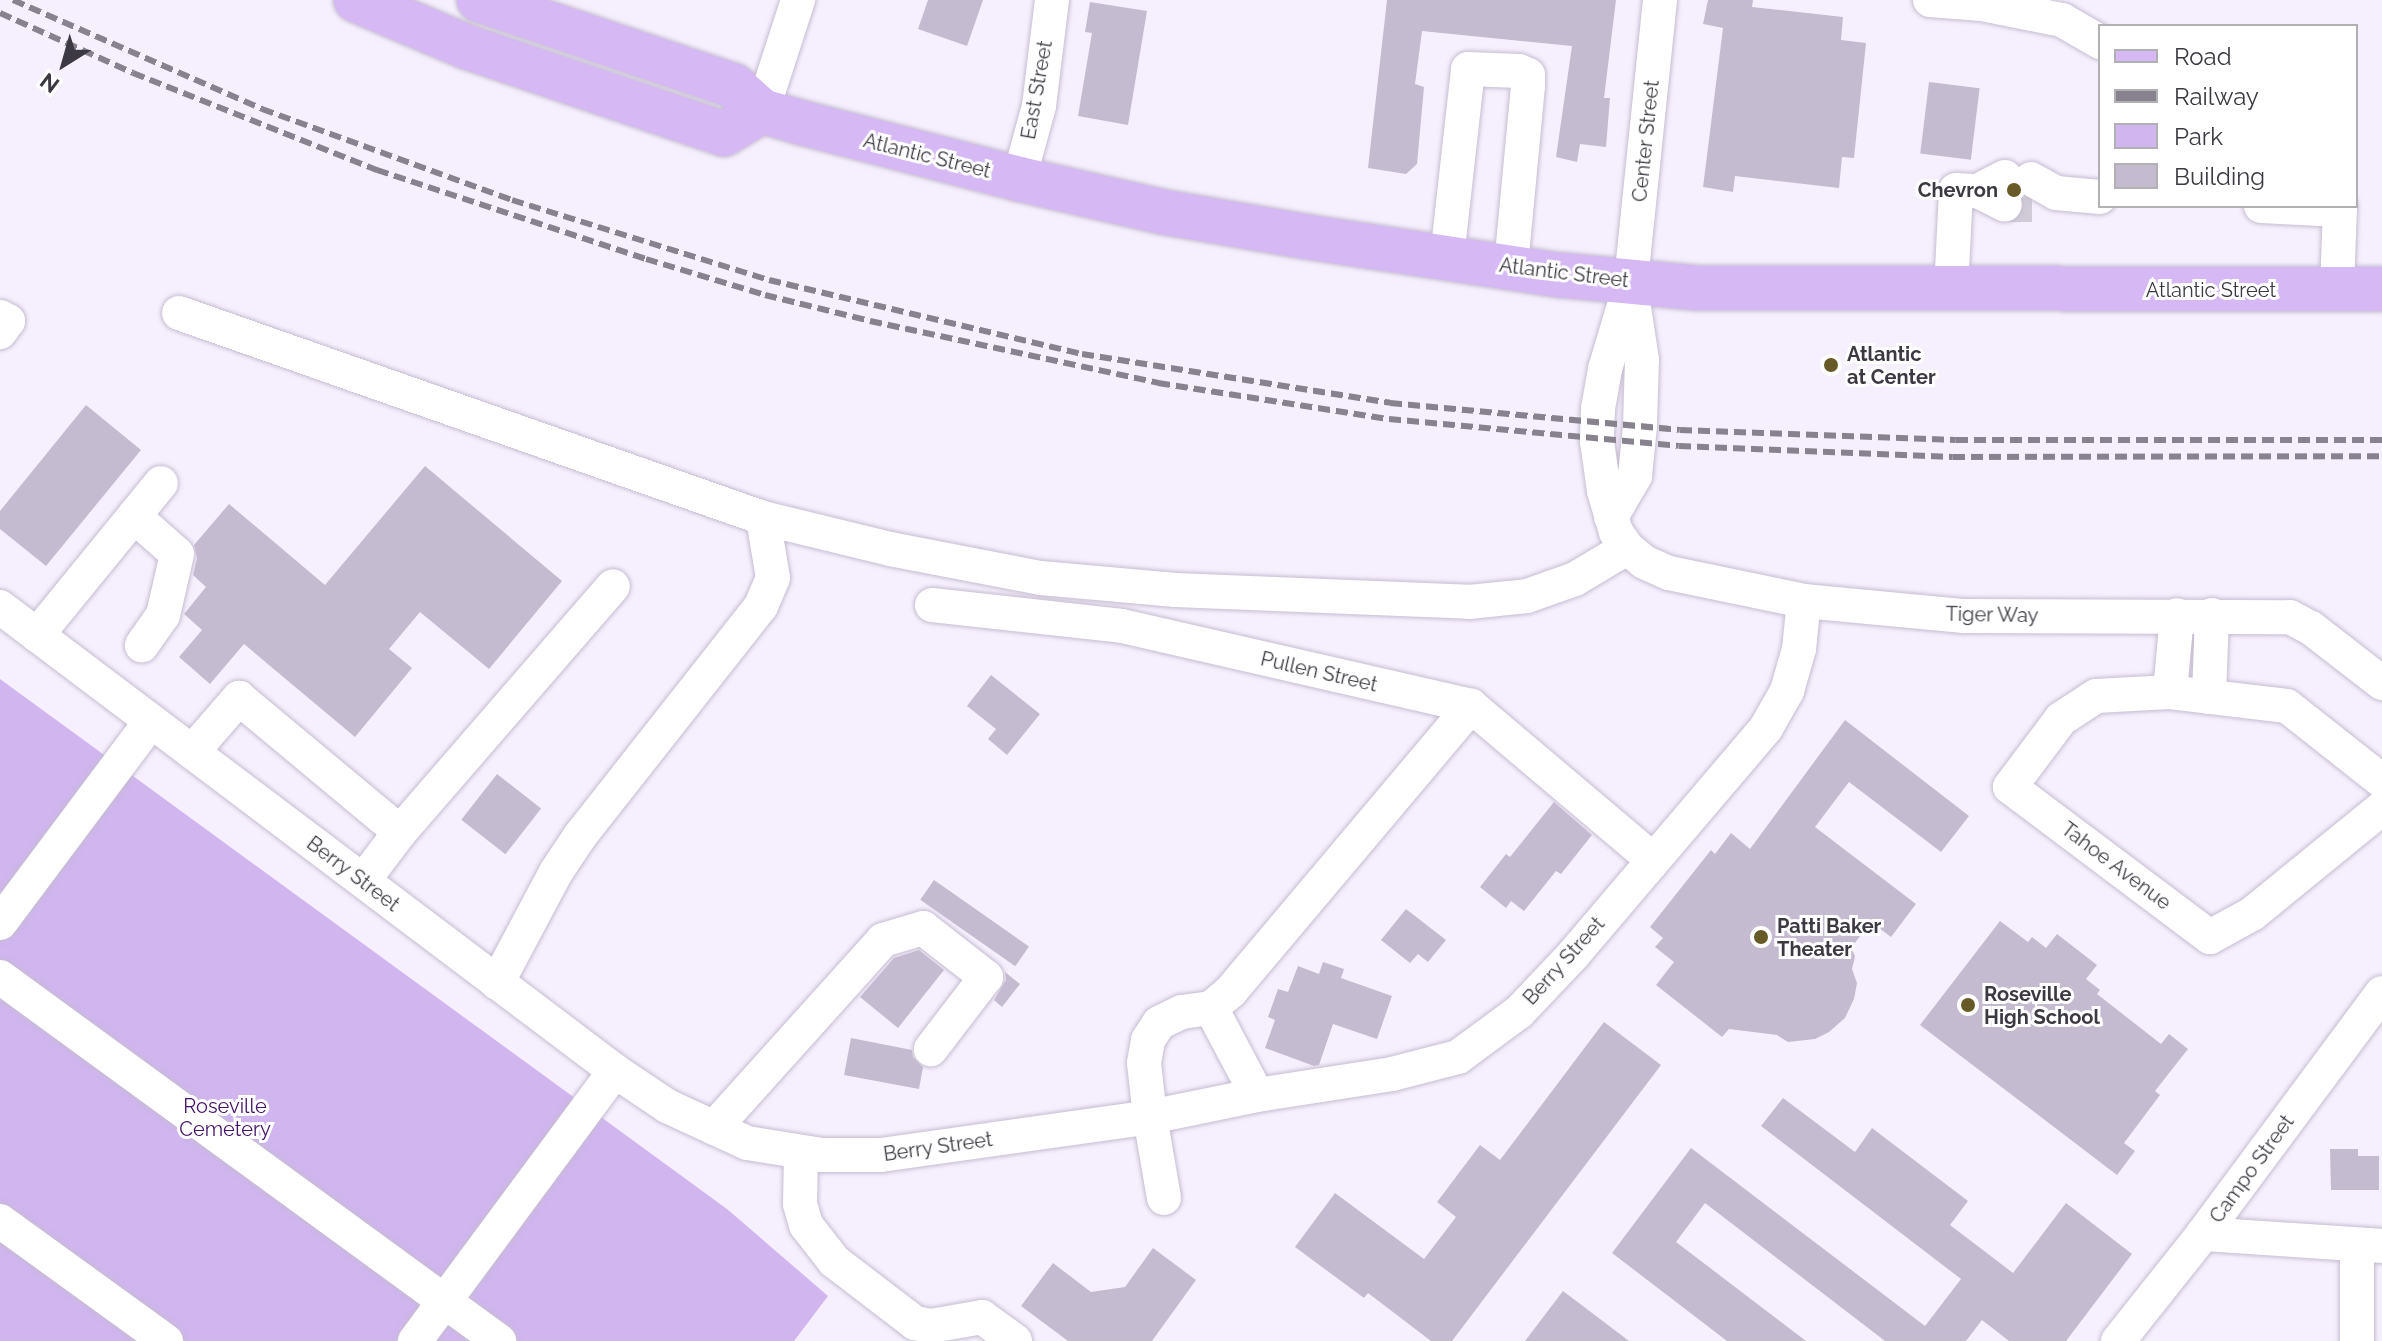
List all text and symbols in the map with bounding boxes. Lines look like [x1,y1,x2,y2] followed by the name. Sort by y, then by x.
[24,24,104,104] north arrow
[2098,24,2358,208] legend
[1017,39,1057,141] street label: East Street
[2174,42,2232,71] text: Road
[35,68,64,99] text: N
[1628,79,1664,203] street label: Center Street
[2174,82,2259,111] text: Railway
[2174,122,2223,151] text: Park
[861,129,993,183] street label: Atlantic Street
[2174,162,2265,191] text: Building
[1918,178,1998,202] place label: Chevron
[2005,181,2023,199] marker: Chevron
[1498,253,1630,293] street label: Atlantic Street
[2146,278,2276,302] street label: Atlantic Street
[1847,342,1936,389] place label: Atlantic at Center
[1822,356,1840,374] marker: Atlantic at Center
[1945,602,2039,628] street label: Tiger Way
[1258,647,1380,697] street label: Pullen Street
[2056,817,2176,915] street label: Tahoe Avenue
[302,831,404,917] street label: Berry Street
[1518,912,1610,1010] street label: Berry Street
[1777,914,1881,961] place label: Patti Baker Theater
[1752,928,1770,946] marker: Patti Baker Theater
[1984,982,2100,1029] place label: Roseville High School
[1959,996,1977,1014] marker: Roseville High School
[179,1095,271,1142] park label: Roseville Cemetery
[2205,1110,2299,1228] street label: Campo Street
[882,1127,994,1167] street label: Berry Street

